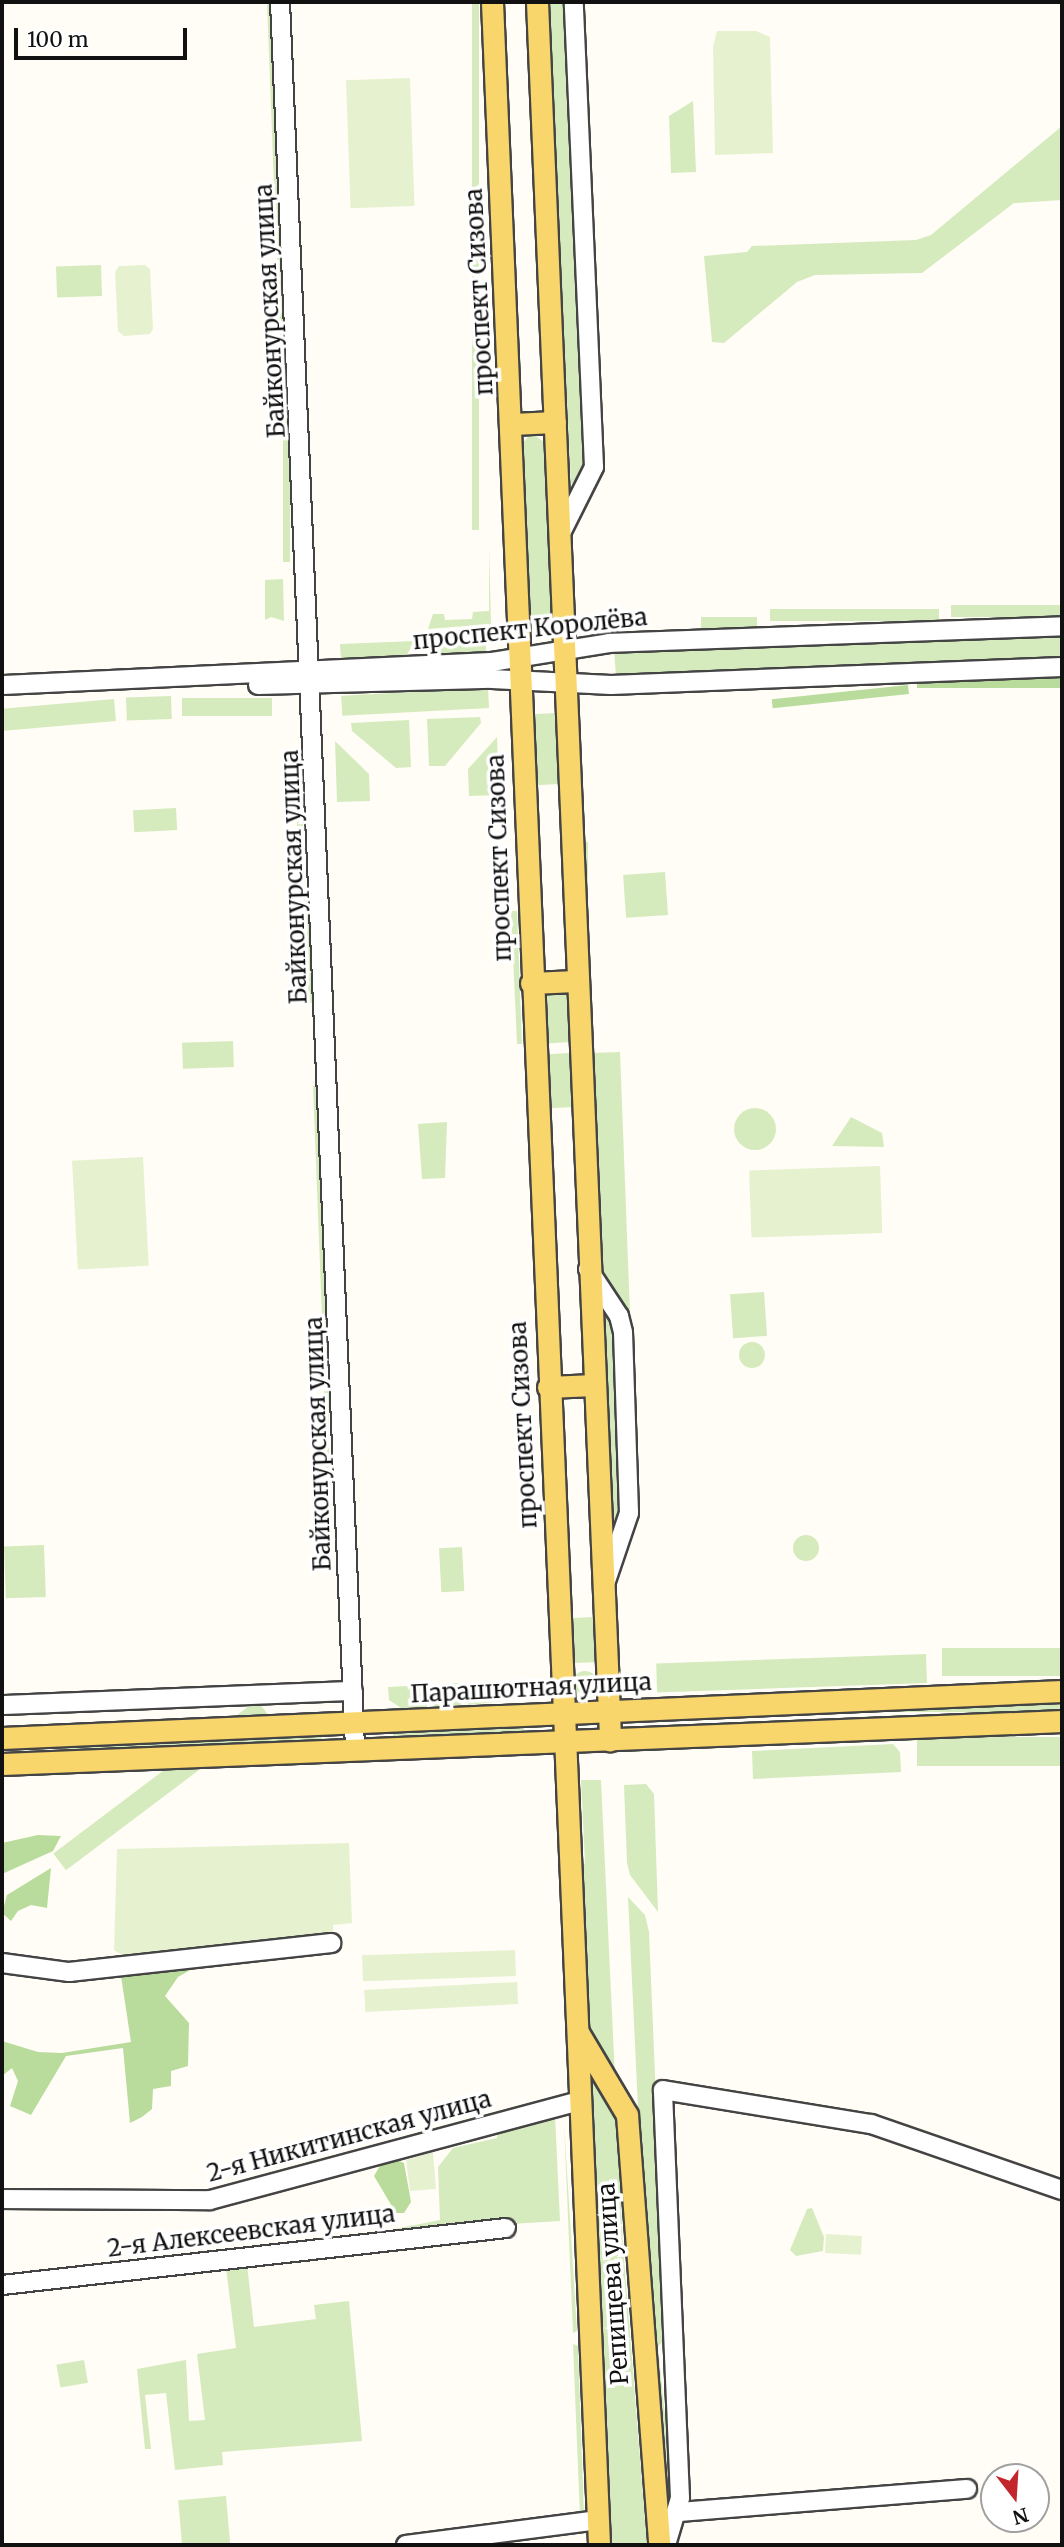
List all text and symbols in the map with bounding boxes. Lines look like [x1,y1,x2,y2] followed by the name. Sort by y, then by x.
[18,14,191,58] scale bar
[27,26,89,53] text: 100 m
[249,183,291,439] street label: Байконурская улица
[459,188,499,396] street label: проспект Сизова
[411,602,649,656] street label: проспект Королёва
[275,749,313,1005] street label: Байконурская улица
[481,754,517,962] street label: проспект Сизова
[299,1316,337,1572] street label: Байконурская улица
[503,1321,543,1529] street label: проспект Сизова
[410,1667,652,1709] street label: Парашютная улица
[204,2084,494,2188] street label: 2-я Никитинская улица
[592,2182,634,2386] street label: Репищева улица
[106,2199,396,2263] street label: 2-я Алексеевская улица
[980,2463,1050,2533] north arrow
[1010,2502,1031,2530] text: N

